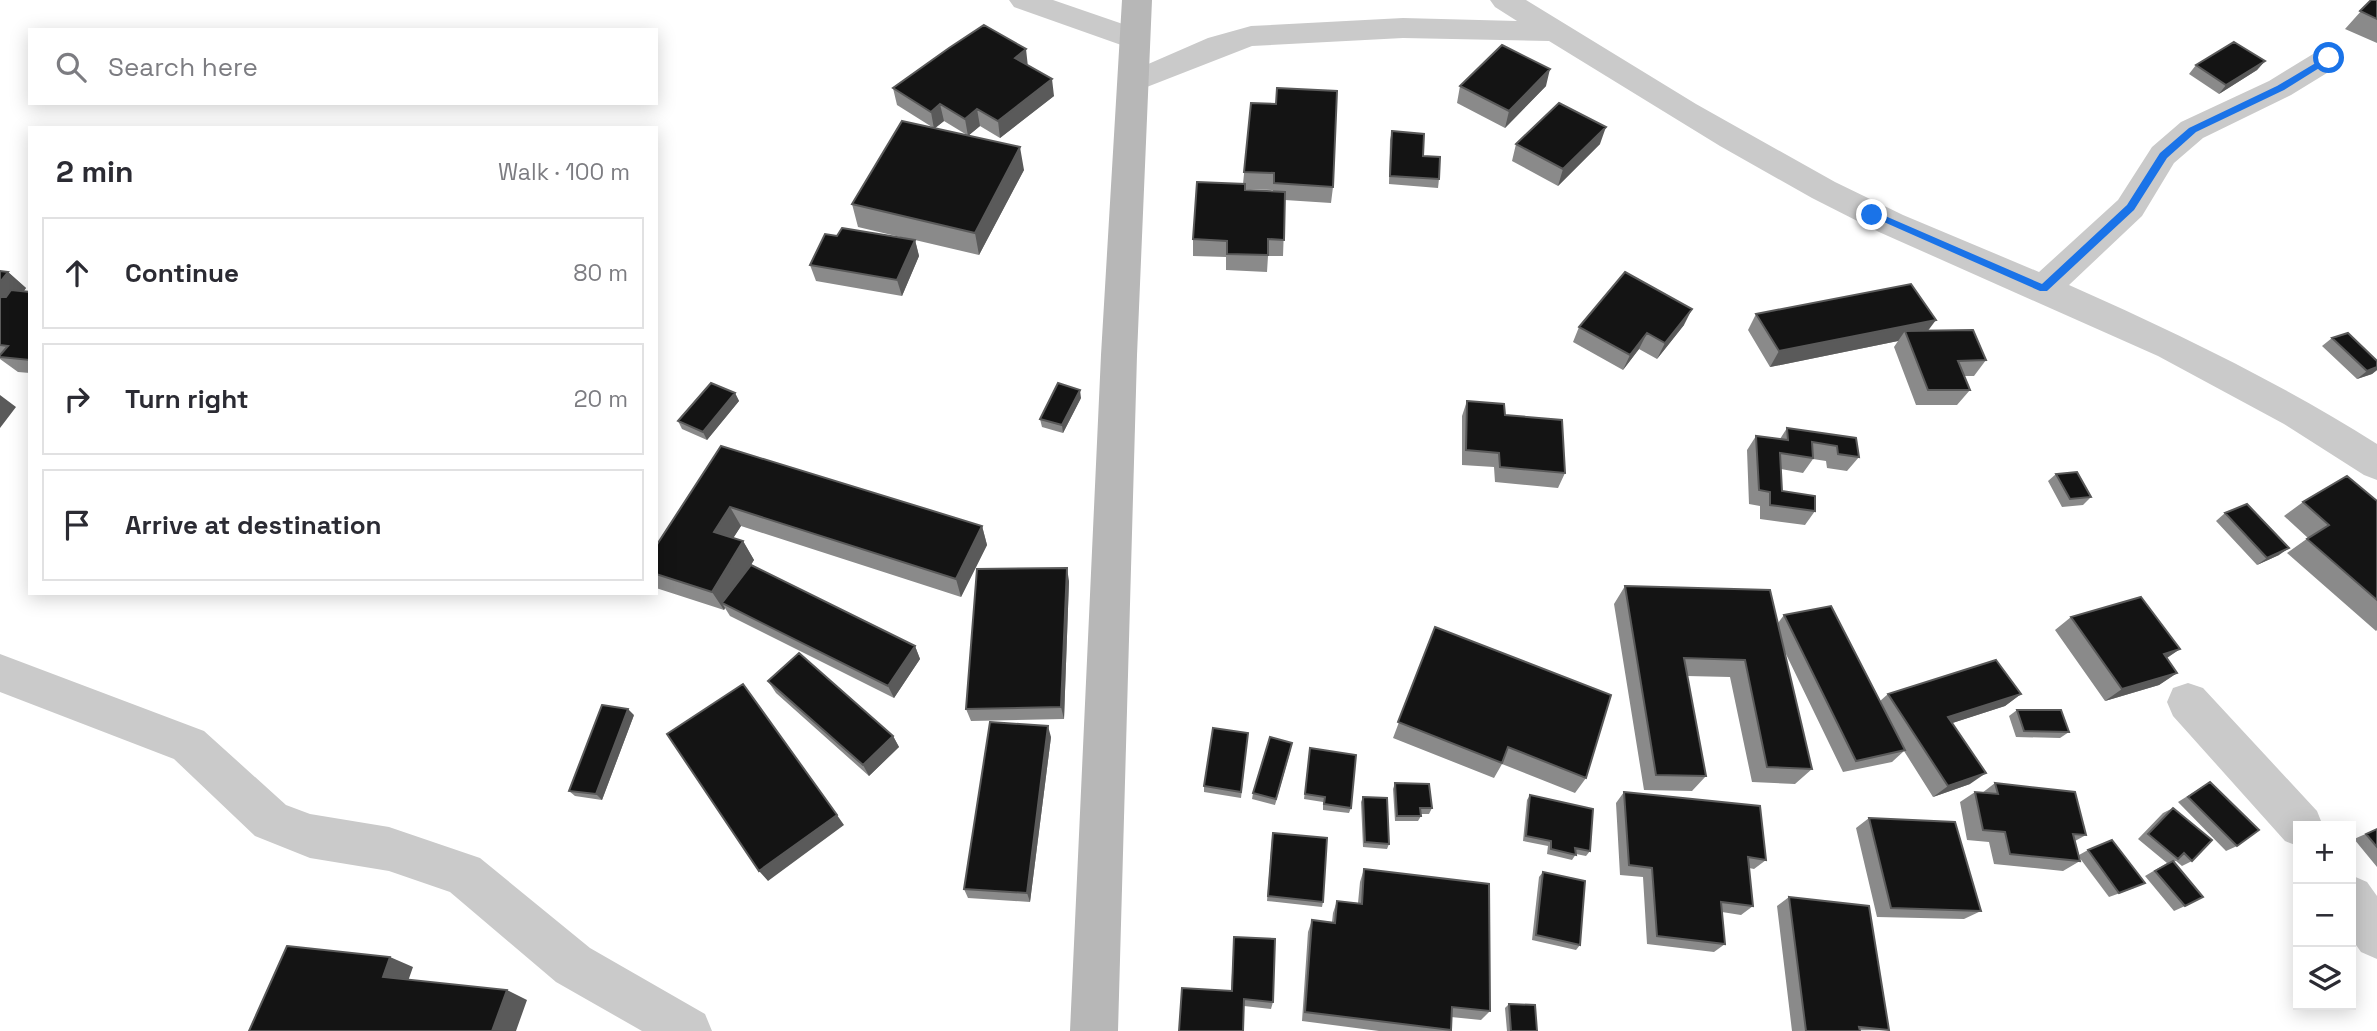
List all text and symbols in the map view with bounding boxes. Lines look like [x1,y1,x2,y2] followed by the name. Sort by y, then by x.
[28,28,658,105] search box
[2313,42,2344,73] route start
[52,48,90,86] icon: search
[108,50,258,84] text: Search here
[56,152,134,191] text: 2 min
[498,157,630,187] text: Walk · 100 m
[1856,199,1887,230] route end
[58,254,96,292] icon: ahead
[125,256,239,290] text: Continue
[573,258,628,288] text: 80 m
[58,380,96,418] icon: right
[125,382,249,416] text: Turn right
[574,384,628,414] text: 20 m
[58,506,96,544] icon: arrive
[125,508,382,542] text: Arrive at destination
[2293,821,2356,1010] map controls
[2293,821,2356,884] button: +
[2293,884,2356,947] button: −
[2293,947,2356,1010] button: layers

